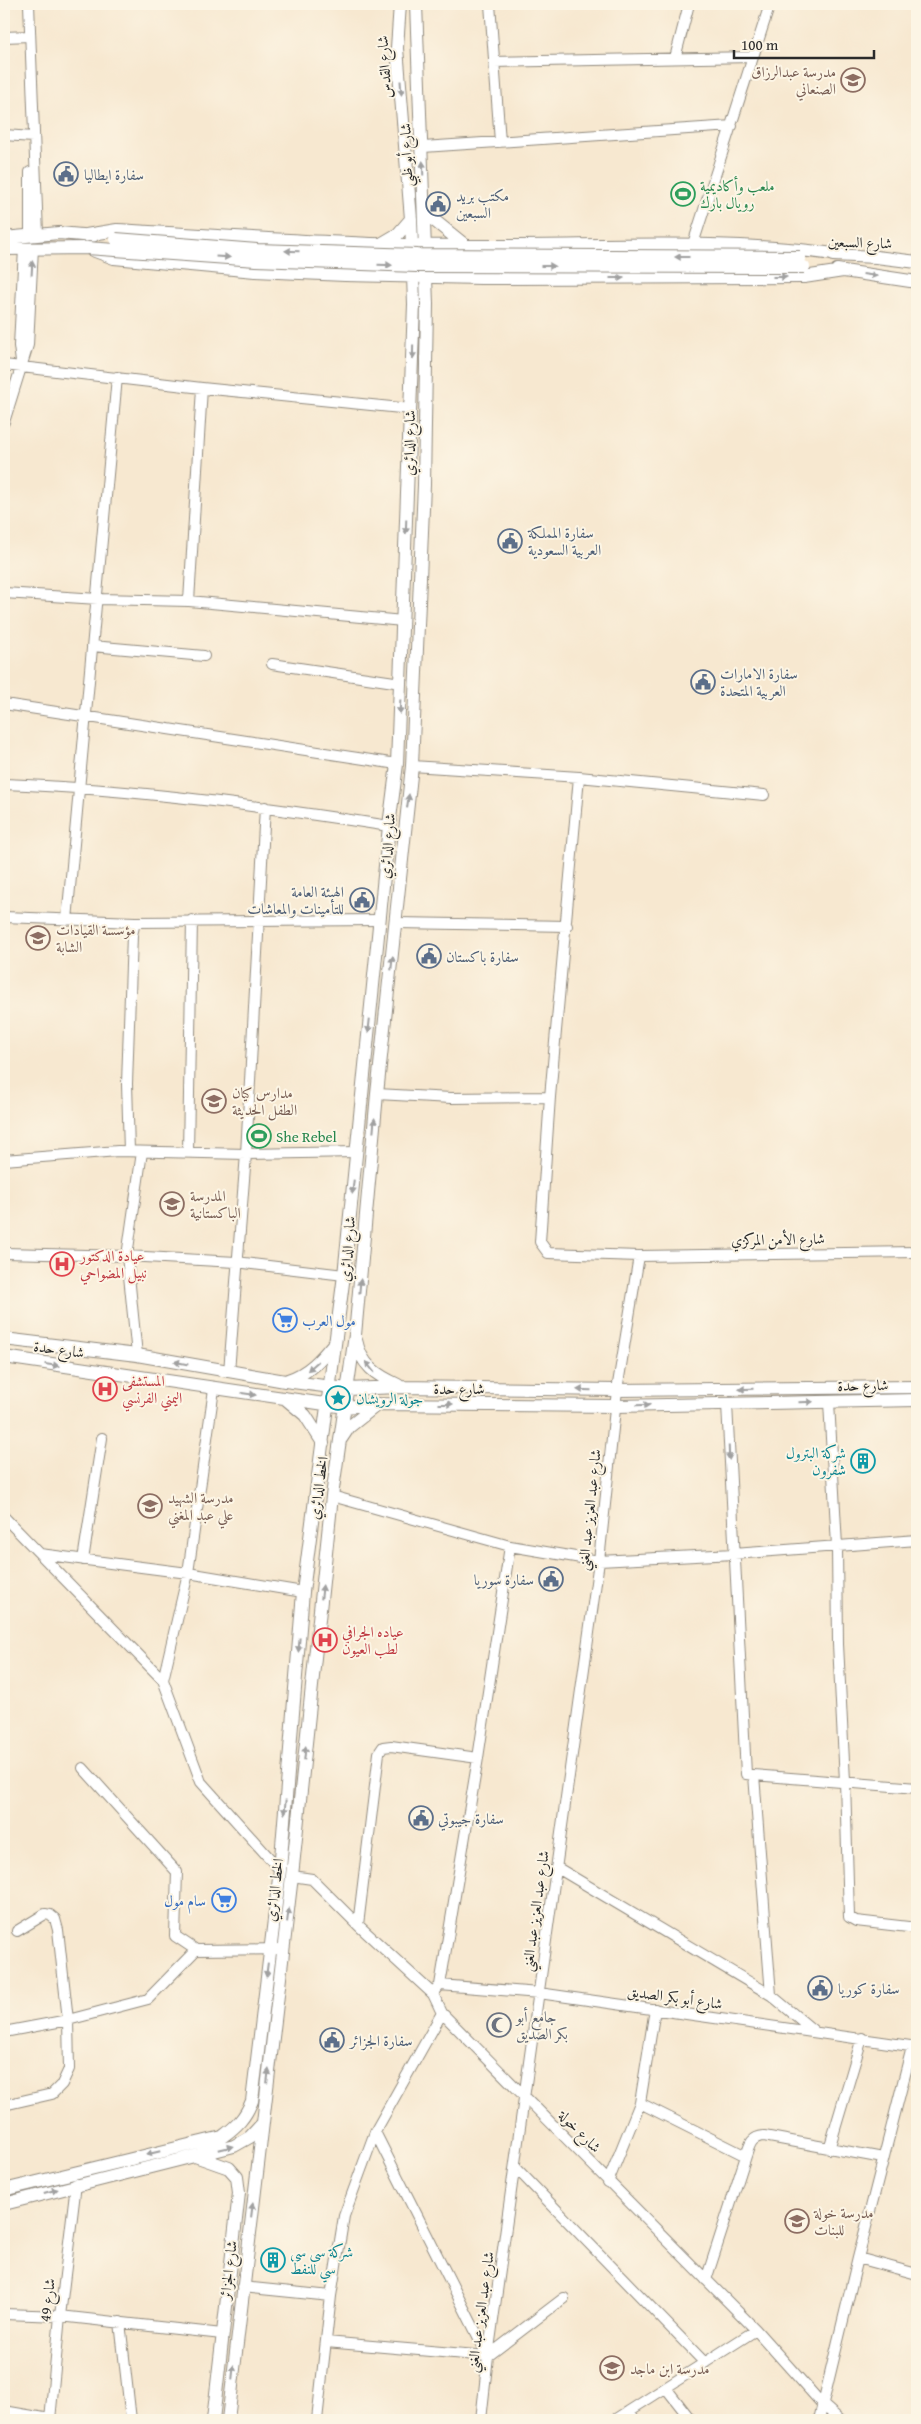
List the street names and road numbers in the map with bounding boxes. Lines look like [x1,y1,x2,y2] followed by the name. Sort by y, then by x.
[371,35,400,99] street label: شارع القدس
[394,123,422,187] street label: شارع أبو ظبي
[827,230,892,257] street label: شارع السبعين
[398,410,423,476] street label: شارع الدائري
[374,812,403,880] street label: شارع الدائري
[334,1215,363,1283] street label: شارع الدائري
[731,1228,825,1253] street label: شارع الأمن المركزي
[32,1335,86,1366] street label: شارع حدة
[837,1374,889,1399] street label: شارع حدة
[433,1378,485,1402] street label: شارع حدة
[572,1448,610,1572] street label: شارع عبد العزيز عبد الغني
[303,1455,335,1521] street label: الخط الدائري
[516,1849,558,1974] street label: شارع عبد العزيز عبد الغني
[260,1857,290,1923] street label: الخط الدائري
[626,1980,724,2017] street label: شارع أبو بكر الصديق
[551,2104,606,2159] street label: شارع خولة
[214,2239,245,2303] street label: شارع الجزائر
[461,2250,503,2375] street label: شارع عبد العزيز عبد الغني
[34,2277,63,2323] street label: شارع 49

